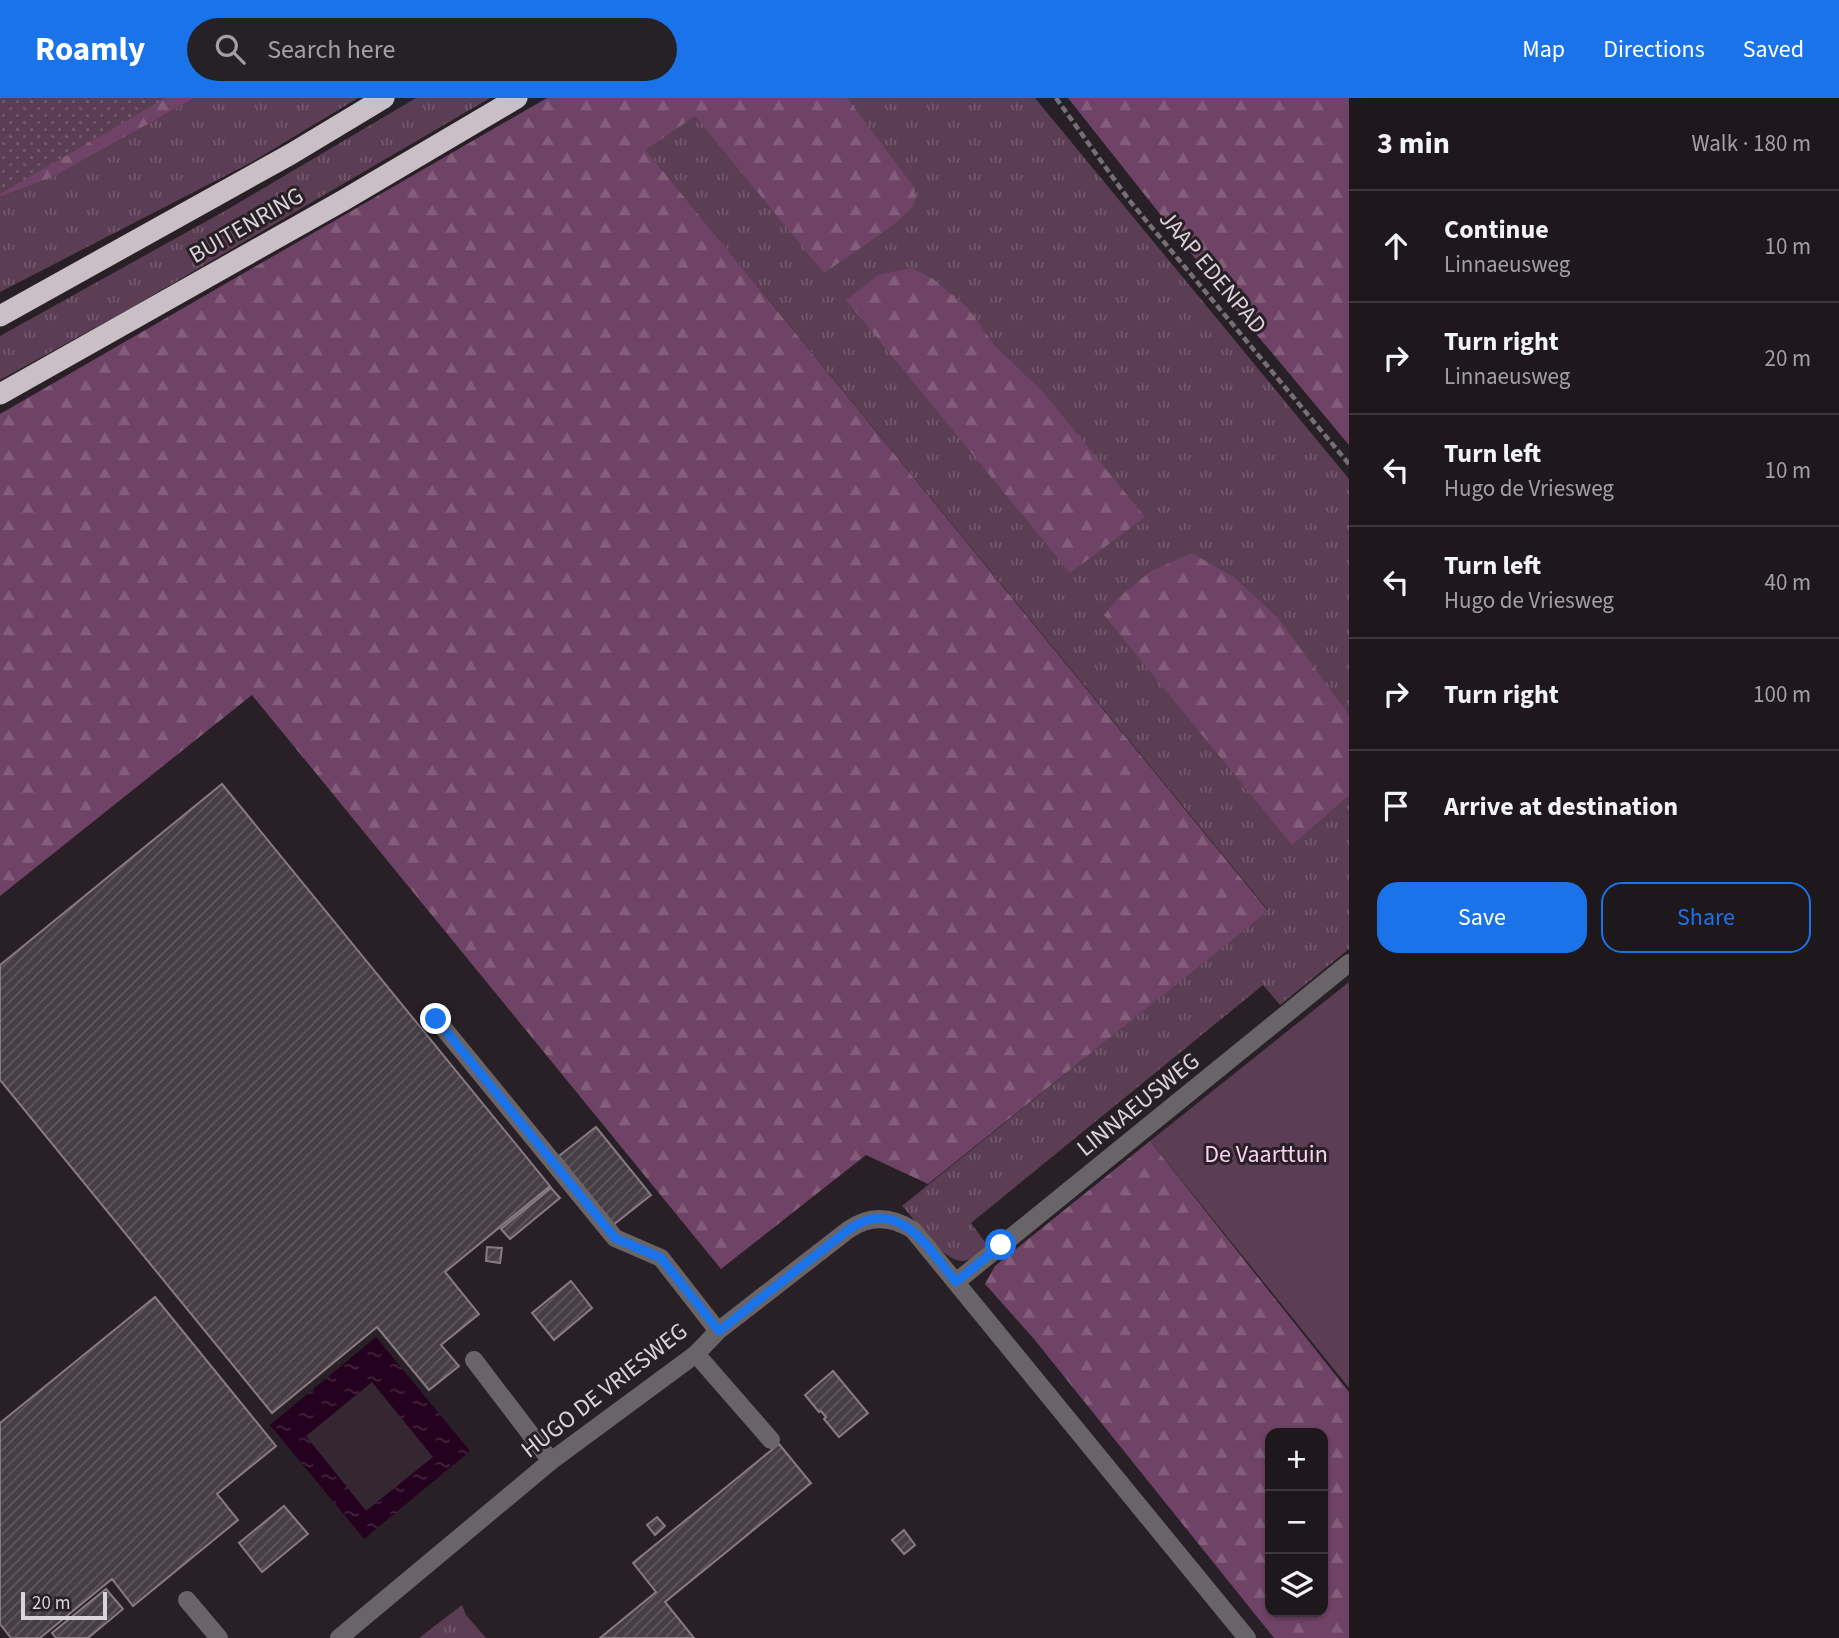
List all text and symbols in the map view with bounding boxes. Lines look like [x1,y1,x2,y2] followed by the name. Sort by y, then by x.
[187,18,677,81] search box
[35,26,145,73] text: Roamly
[211,30,249,68] icon: search
[267,31,395,68] text: Search here
[1522,32,1565,67] text: Map
[1603,32,1705,67] text: Directions
[1743,32,1804,67] text: Saved
[1377,122,1450,165] text: 3 min
[1692,127,1811,160] text: Walk · 180 m
[182,178,310,272] street label: BUITENRING
[1150,203,1275,342] street label: JAAP EDENPAD
[1444,211,1549,248] text: Continue
[1377,227,1415,265] icon: ahead
[1764,230,1811,263] text: 10 m
[1444,248,1570,281] text: Linnaeusweg
[1444,323,1559,360] text: Turn right
[1377,339,1415,377] icon: right
[1764,342,1811,375] text: 20 m
[1444,360,1570,393] text: Linnaeusweg
[1444,435,1541,472] text: Turn left
[1377,451,1415,489] icon: left
[1764,454,1811,487] text: 10 m
[1444,472,1614,505] text: Hugo de Vriesweg
[1444,547,1541,584] text: Turn left
[1377,563,1415,601] icon: left
[1764,566,1811,599] text: 40 m
[1444,584,1614,617] text: Hugo de Vriesweg
[1377,675,1415,713] icon: right
[1444,676,1559,713] text: Turn right
[1753,678,1811,711] text: 100 m
[1377,787,1415,825] icon: arrive
[1444,788,1678,825] text: Arrive at destination
[1377,882,1587,953] button: Save
[1601,882,1811,953] button: Share
[420,1003,451,1034] route end
[1069,1044,1207,1165] street label: LINNAEUSWEG
[1204,1137,1328,1172] park label: De Vaarttuin
[985,1229,1016,1260] route start
[514,1314,695,1467] street label: HUGO DE VRIESWEG
[1265,1428,1328,1617] map controls
[1265,1428,1328,1491] button: +
[1265,1491,1328,1554] button: −
[1265,1554,1328,1617] button: layers
[21,1589,107,1621] scale bar
[32,1590,70,1617] text: 20 m

